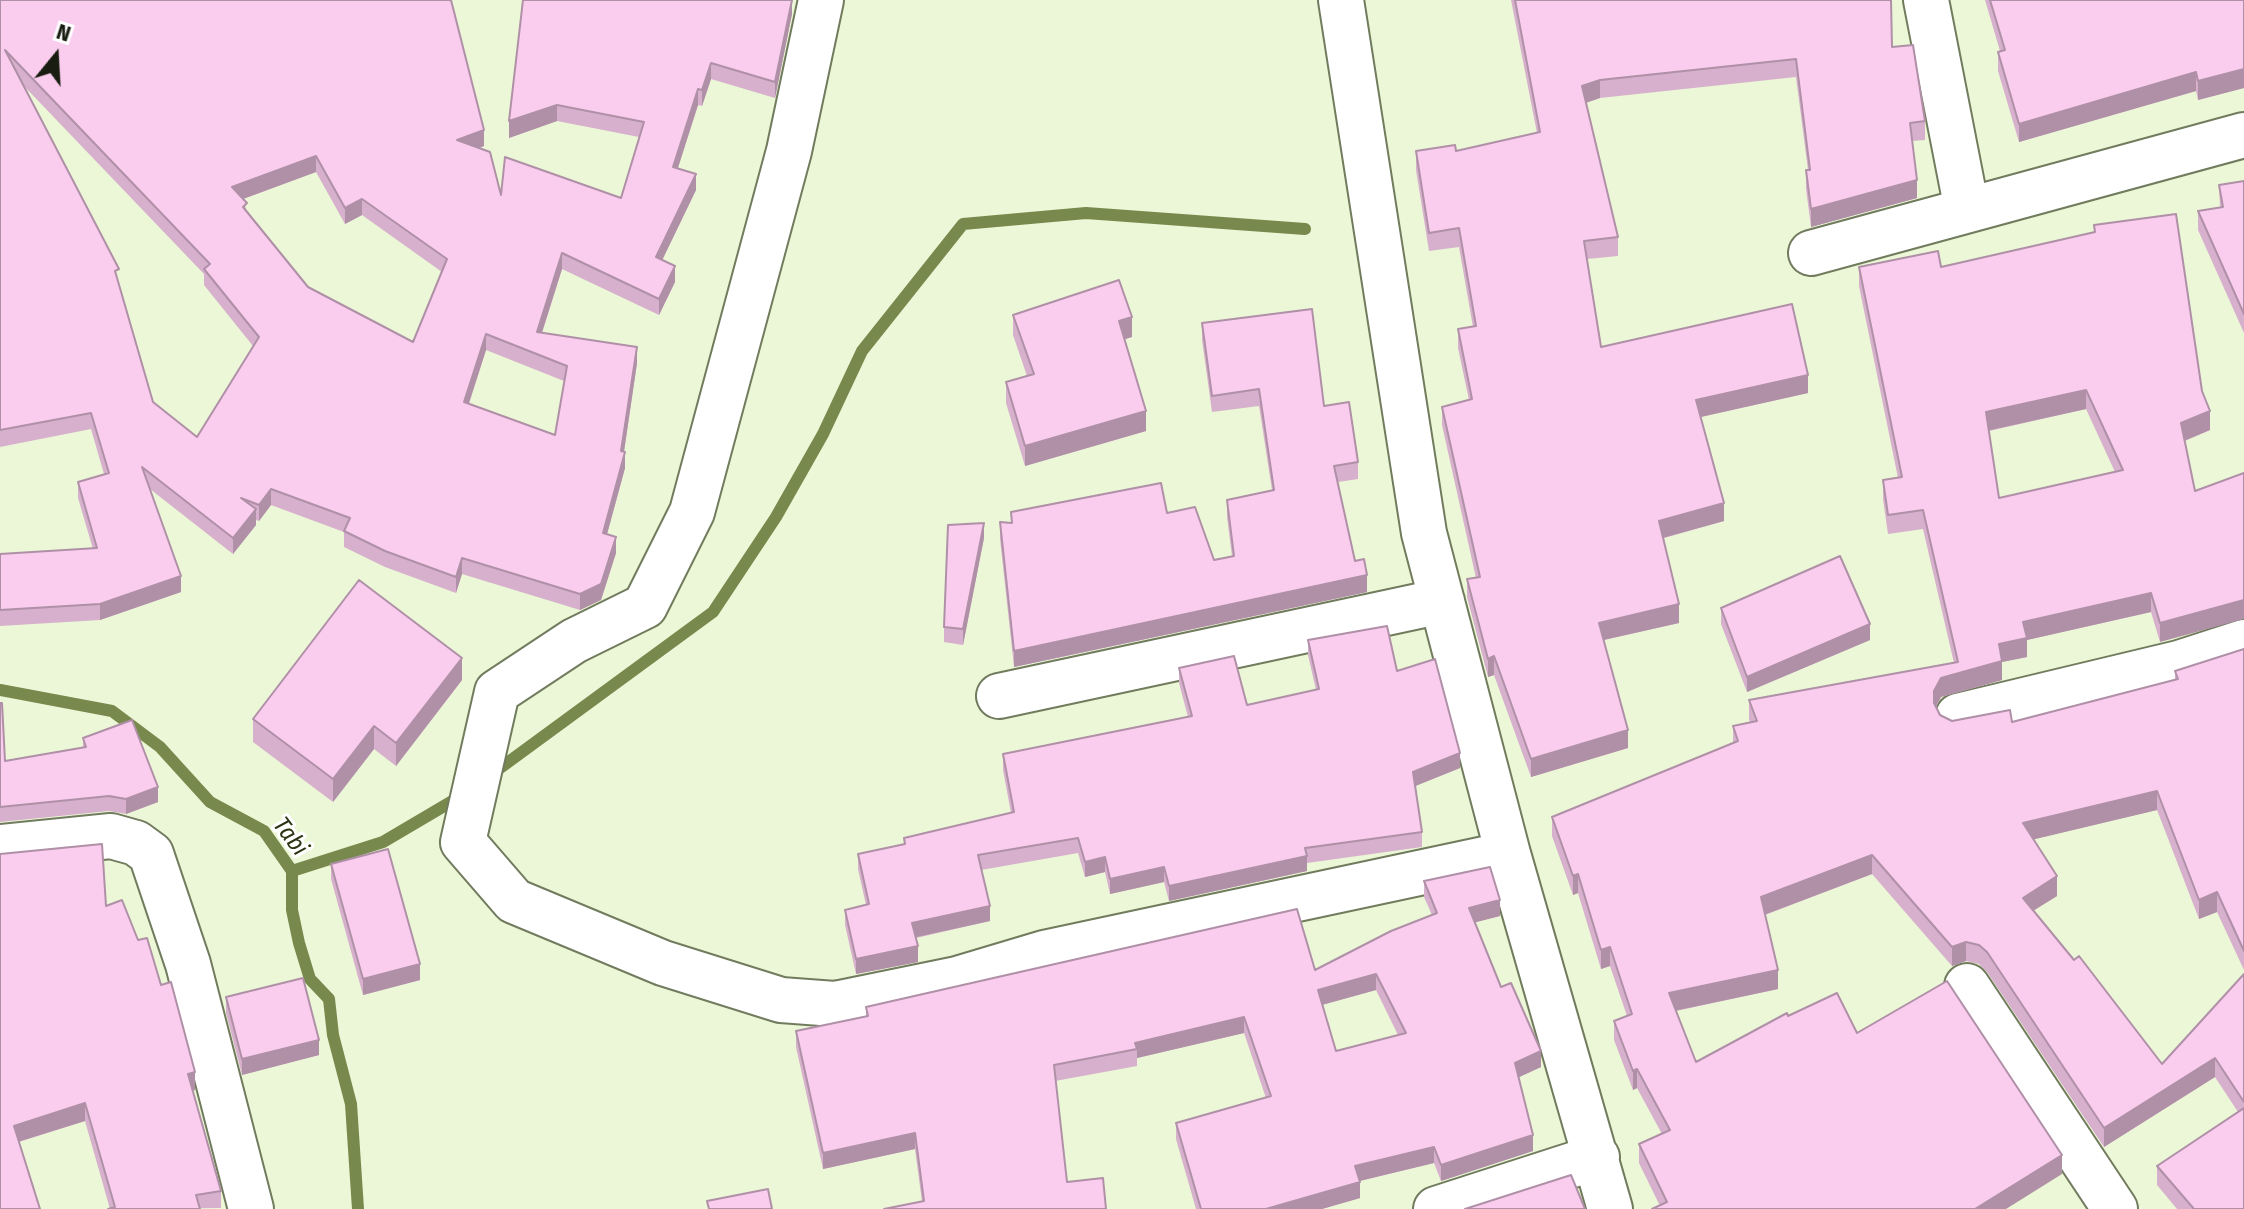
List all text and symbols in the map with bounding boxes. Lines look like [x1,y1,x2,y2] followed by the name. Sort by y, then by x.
[16,16,96,96] north arrow
[53,18,74,48] text: N
[266,812,314,862] water label: Tabi

